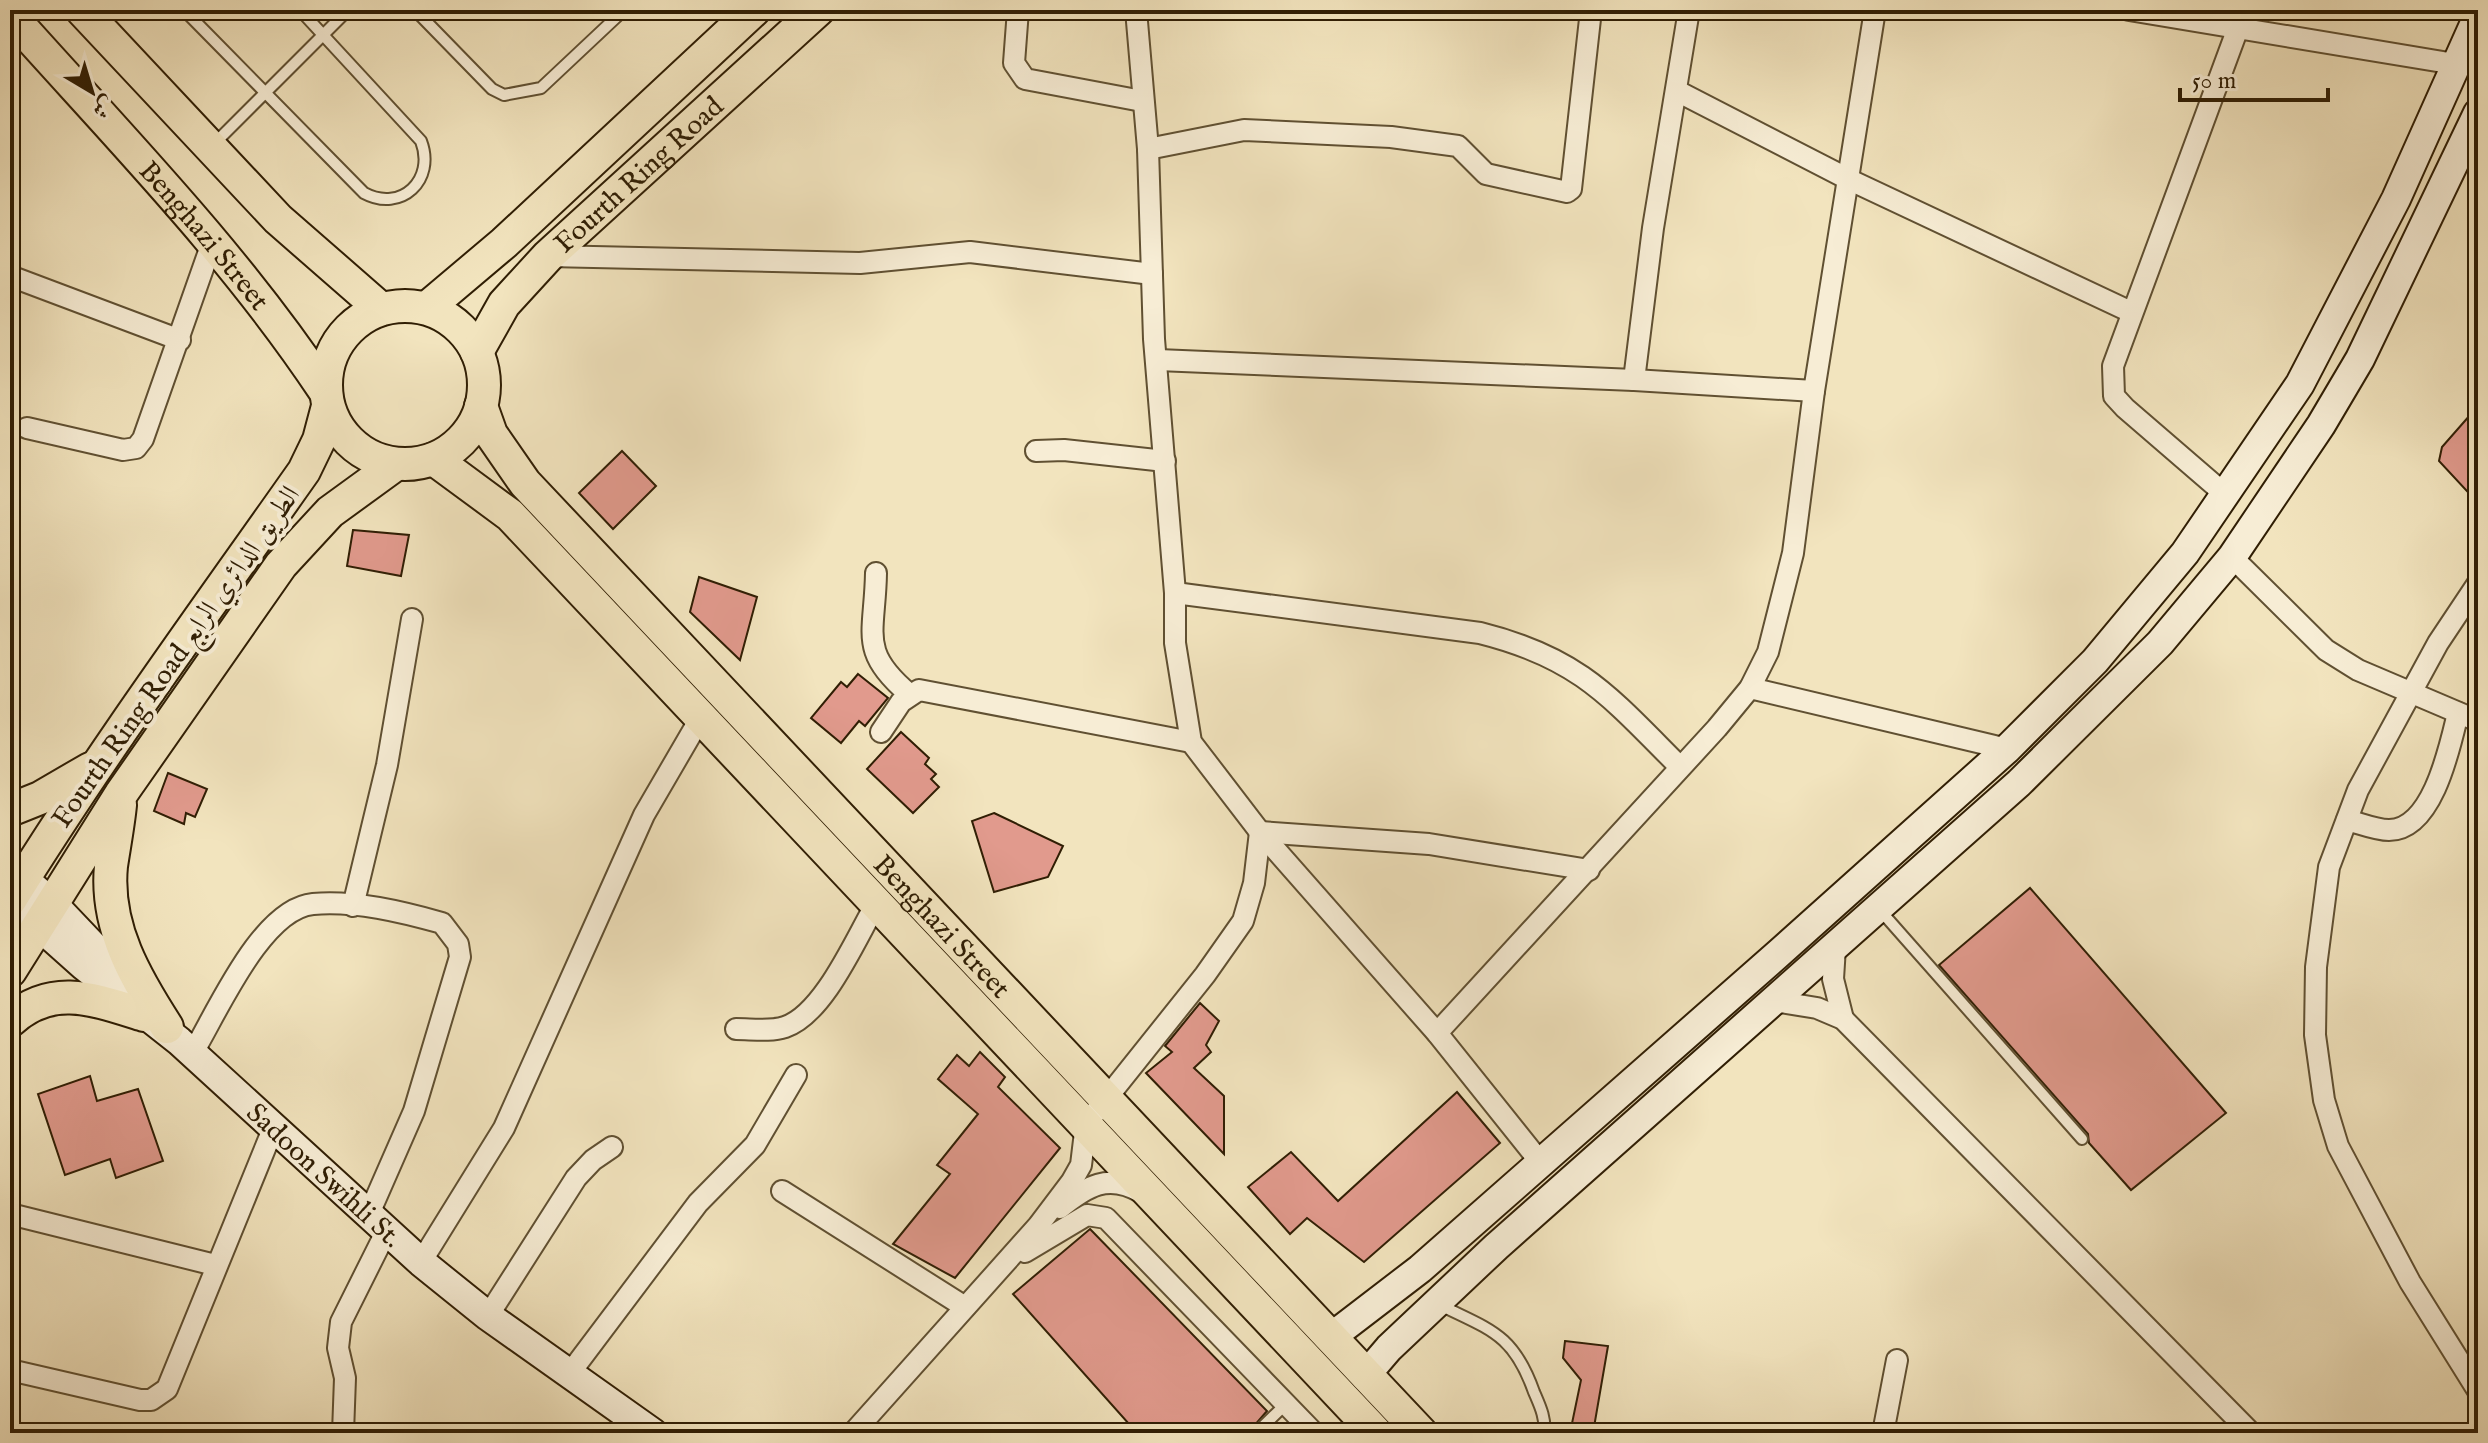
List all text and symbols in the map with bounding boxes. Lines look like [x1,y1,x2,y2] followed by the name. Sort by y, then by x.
[52,52,132,132] north arrow
[2180,52,2328,102] scale bar
[2192,66,2236,97] text: 50 m
[86,88,120,124] text: ش
[548,90,731,262] street label: Fourth Ring Road
[130,155,276,319] street label: Benghazi Street
[45,480,314,839] street label: Fourth Ring Road الطريق الدائري الرابع
[865,848,1017,1007] street label: Benghazi Street
[238,1096,409,1256] street label: Sadoon Swihli St.

